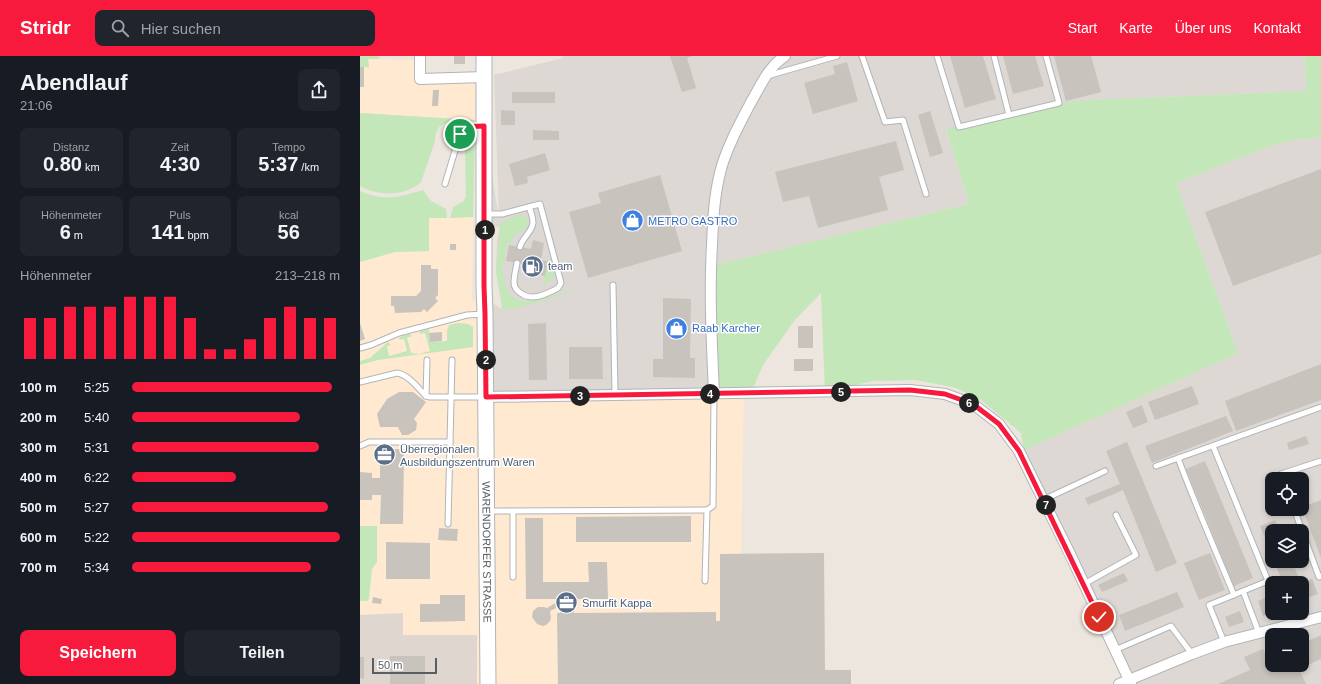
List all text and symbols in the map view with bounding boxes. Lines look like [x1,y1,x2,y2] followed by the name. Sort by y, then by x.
[95,10,375,46] search box
[20,17,71,38] text: Stridr
[109,17,131,39] icon: search
[141,20,221,37] text: Hier suchen
[1068,20,1097,36] text: Start
[1119,20,1153,36] text: Karte
[1175,20,1232,36] text: Über uns
[1254,20,1301,36] text: Kontakt
[298,69,340,111] button: share
[20,70,128,95] text: Abendlauf
[20,98,53,113] text: 21:06
[443,117,477,151] pin
[449,123,471,145] icon: arrive
[53,141,90,153] text: Distanz
[171,141,189,153] text: Zeit
[272,141,305,153] text: Tempo
[43,153,82,175] text: 0.80
[160,153,200,175] text: 4:30
[258,153,298,175] text: 5:37
[82,161,100,173] text: km
[298,161,319,173] text: /km
[620,208,646,234] shop icon: METRO GASTRO
[41,209,102,221] text: Höhenmeter
[169,209,191,221] text: Puls
[279,209,298,221] text: kcal
[648,215,738,227] place label: METRO GASTRO
[475,220,495,240] pin: 1
[60,221,71,243] text: 6
[151,221,184,243] text: 141
[278,221,300,243] text: 56
[482,224,488,236] text: 1
[71,229,83,241] text: m
[184,229,209,241] text: bpm
[520,253,546,279] fuel station icon: team
[548,260,572,272] place label: team
[20,268,92,283] text: Höhenmeter
[275,268,340,283] text: 213–218 m
[664,315,690,341] shop icon: Raab Karcher
[692,322,760,334] place label: Raab Karcher
[476,350,496,370] pin: 2
[483,354,489,366] text: 2
[20,380,57,395] text: 100 m
[84,380,109,395] text: 5:25
[831,382,851,402] pin: 5
[700,384,720,404] pin: 4
[570,386,590,406] pin: 3
[838,386,844,398] text: 5
[707,388,713,400] text: 4
[577,390,583,402] text: 3
[959,393,979,413] pin: 6
[966,397,972,409] text: 6
[20,410,57,425] text: 200 m
[84,410,109,425] text: 5:40
[20,440,57,455] text: 300 m
[84,440,109,455] text: 5:31
[372,442,398,468] office icon: Überregionalen Ausbildungszentrum Waren
[400,443,535,468] place label: Überregionalen Ausbildungszentrum Waren
[20,470,57,485] text: 400 m
[84,470,109,485] text: 6:22
[1265,472,1309,672] map controls
[1265,472,1309,516] button: locate
[480,481,494,623] street label: WARENDORFER STRASSE
[1036,495,1056,515] pin: 7
[1043,499,1049,511] text: 7
[20,500,57,515] text: 500 m
[84,500,109,515] text: 5:27
[1265,524,1309,568] button: layers
[20,530,57,545] text: 600 m
[84,530,109,545] text: 5:22
[20,560,57,575] text: 700 m
[84,560,109,575] text: 5:34
[1265,576,1309,620] button: +
[554,590,580,616] office icon: Smurfit Kappa
[582,597,653,609] place label: Smurfit Kappa
[1082,600,1116,634] pin
[1088,606,1110,628] icon: check
[1265,628,1309,672] button: −
[20,630,176,676] button: Speichern
[184,630,340,676] button: Teilen
[372,656,437,675] scale bar
[378,659,402,671] text: 50 m

